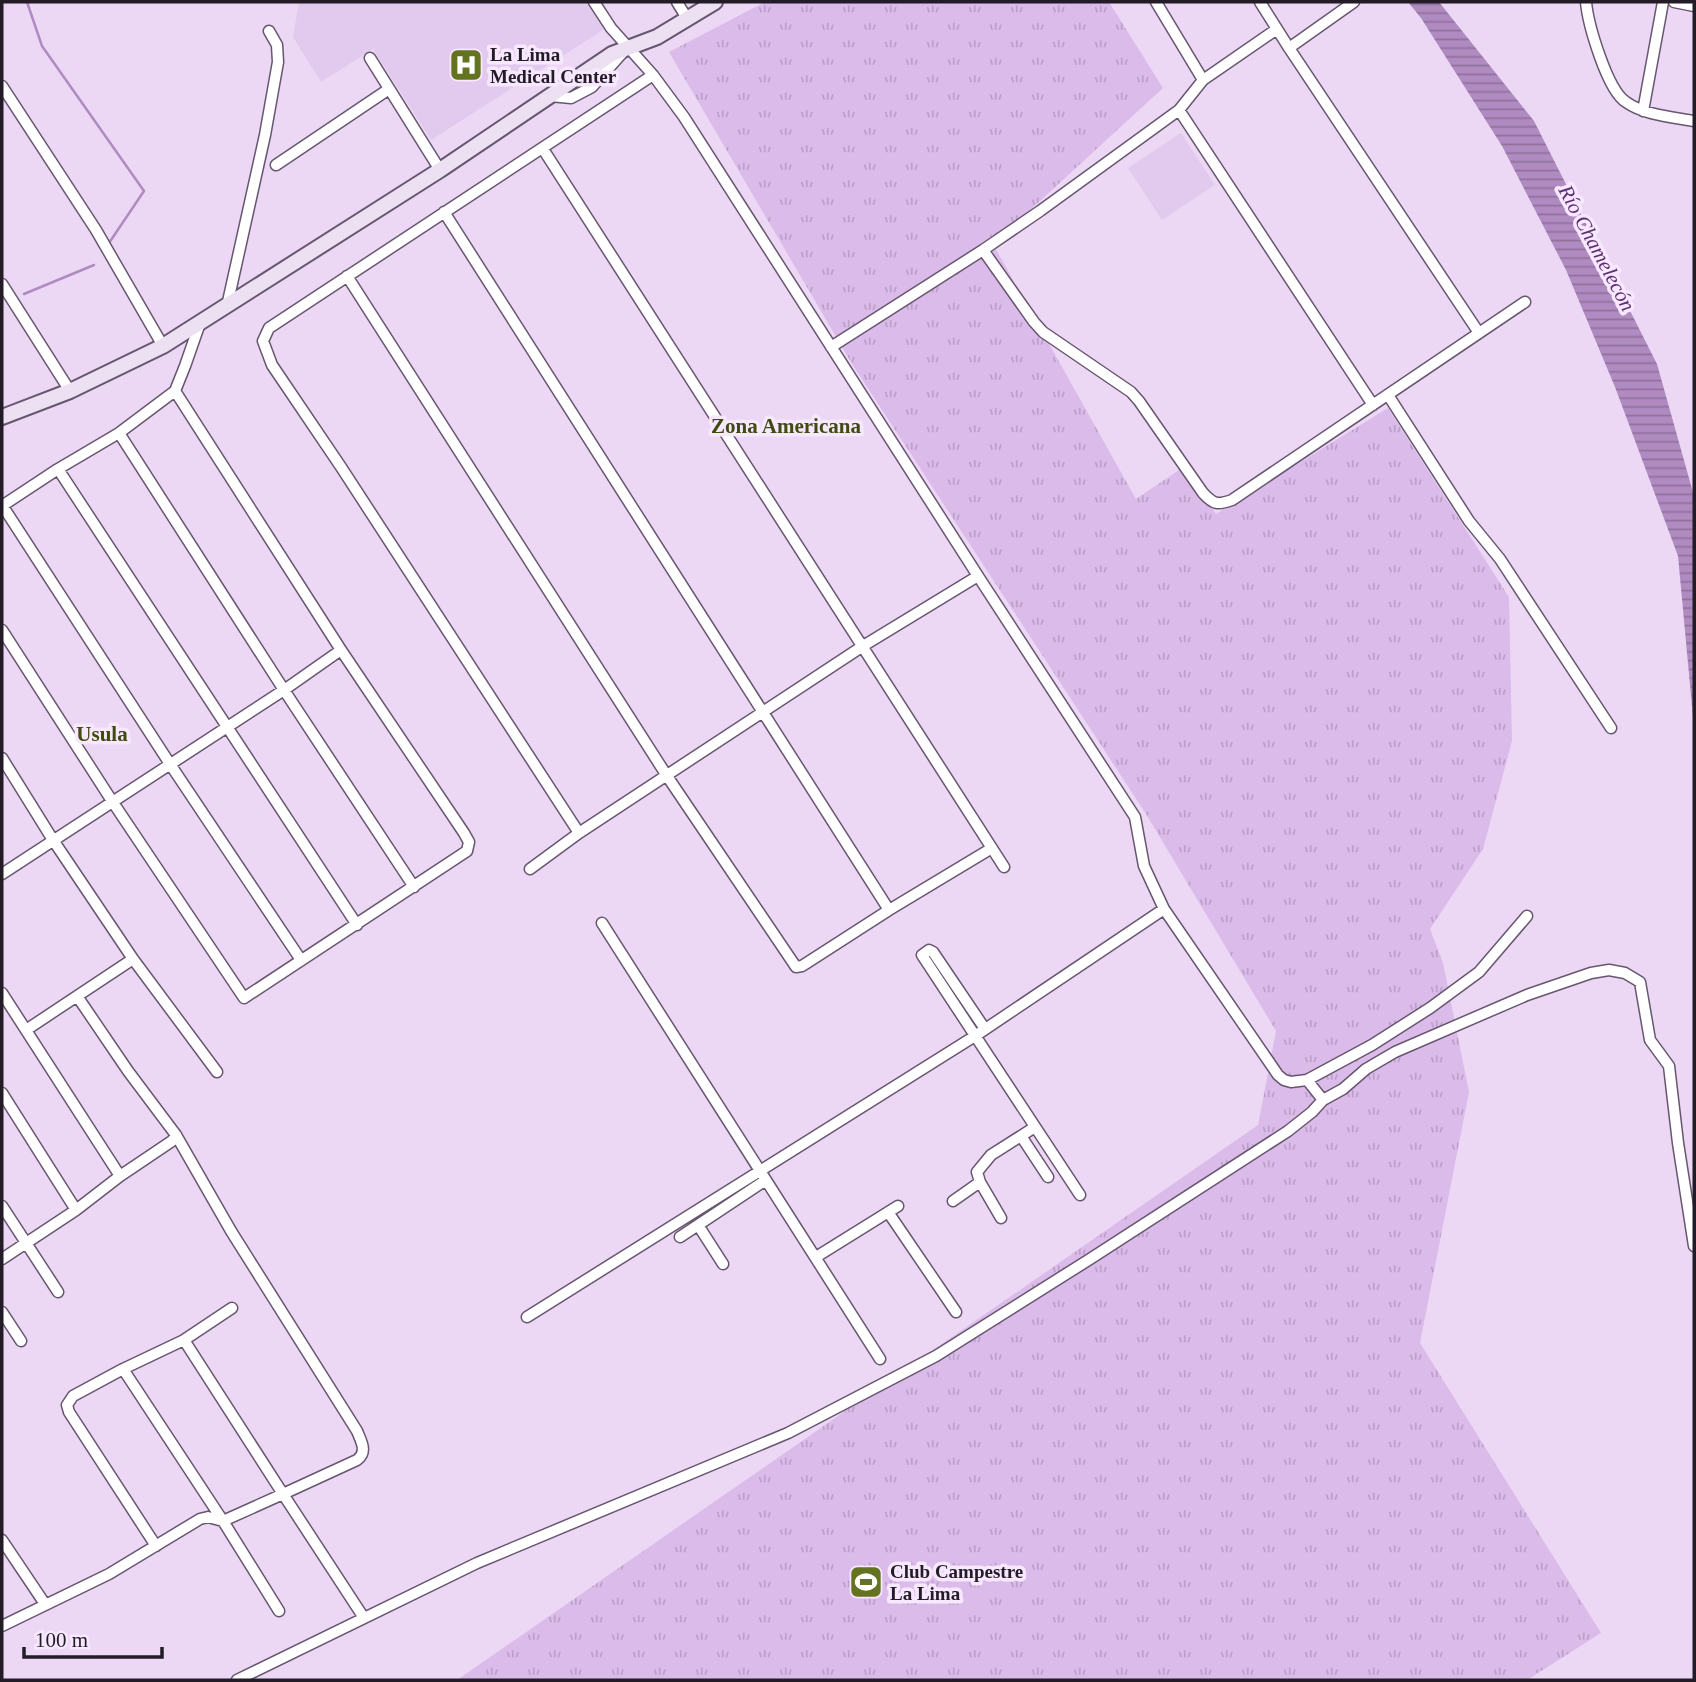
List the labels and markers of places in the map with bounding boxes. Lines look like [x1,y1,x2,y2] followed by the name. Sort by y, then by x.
[490,44,617,87] place label: La Lima Medical Center
[447,46,485,84] hospital icon: La Lima Medical Center
[890,1561,1023,1604] place label: Club Campestre La Lima
[847,1563,885,1601] sports icon: Club Campestre La Lima

